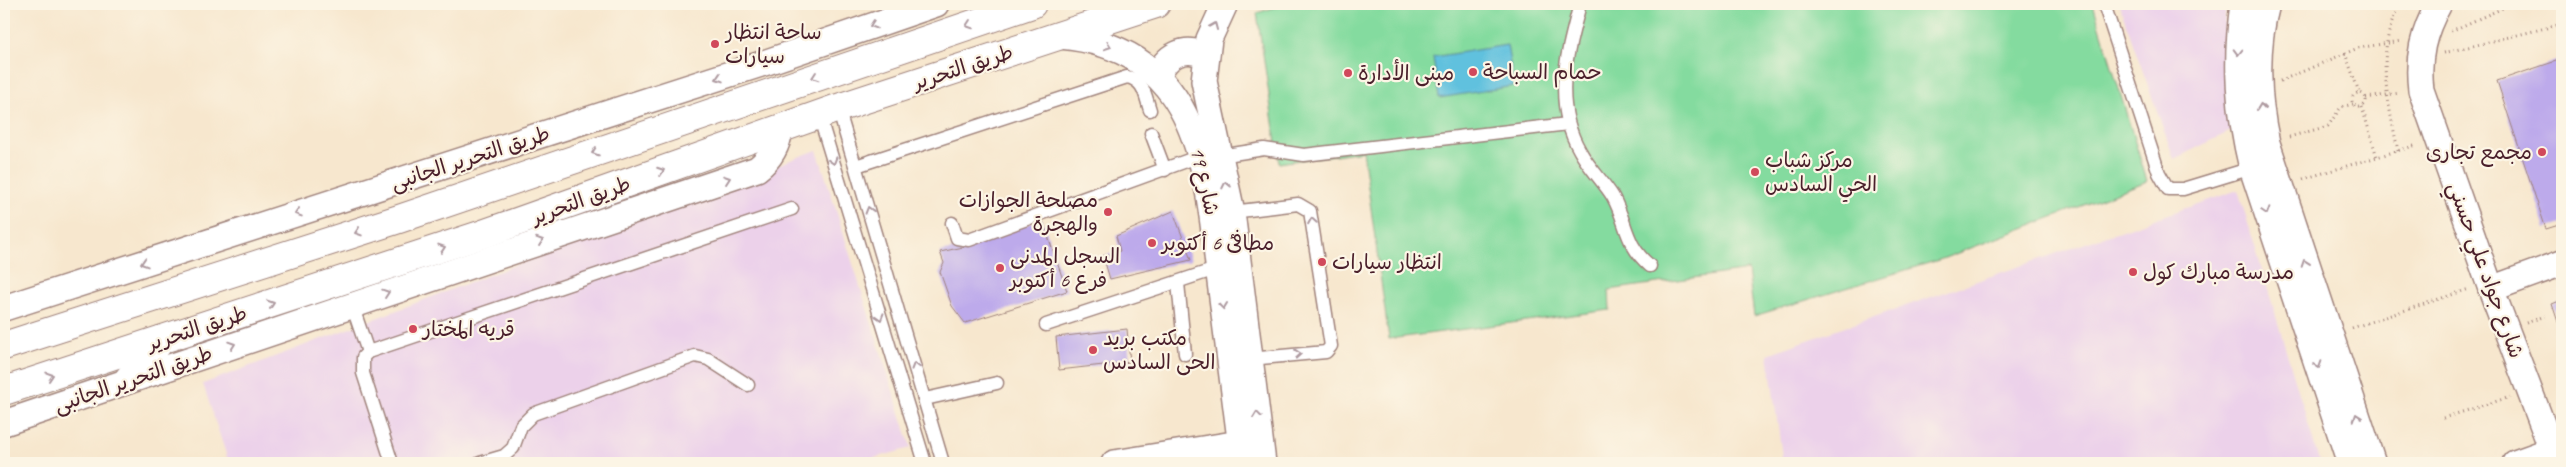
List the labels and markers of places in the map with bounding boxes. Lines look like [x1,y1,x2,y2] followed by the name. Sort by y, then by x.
[724,19,822,69] place label: ساحة انتظار سيارات
[709,38,721,50] marker: ساحة انتظار سيارات
[1358,59,1454,87] place label: مبنى الأدارة
[1483,59,1601,88] place label: حمام السباحة
[1467,66,1479,78] marker: حمام السباحة
[1342,67,1354,79] marker: مبنى الأدارة
[2426,139,2532,167] place label: مجمع تجارى
[2536,146,2548,158] marker: مجمع تجارى
[1765,147,1877,203] place label: مركز شباب الحي السادس
[1749,166,1761,178] marker: مركز شباب الحي السادس
[959,187,1098,237] place label: مصلحة الجوازات والهجرة
[1102,206,1114,218] marker: مصلحة الجوازات والهجرة
[1160,229,1274,256] place label: مطافئ 6 أكتوبر
[1146,237,1158,249] marker: مطافئ 6 أكتوبر
[1008,243,1120,294] place label: السجل المدنى فرع 6 أكتوبر
[1332,249,1442,275] place label: انتظار سيارات
[1316,256,1328,268] marker: انتظار سيارات
[2143,259,2294,286] place label: مدرسة مبارك كول
[994,262,1006,274] marker: السجل المدنى فرع 6 أكتوبر
[2127,266,2139,278] marker: مدرسة مبارك كول
[421,316,515,342] place label: قريه المختار
[407,323,419,335] marker: قريه المختار
[1103,325,1216,376] place label: مكتب بريد الحى السادس
[1087,344,1099,356] marker: مكتب بريد الحى السادس

